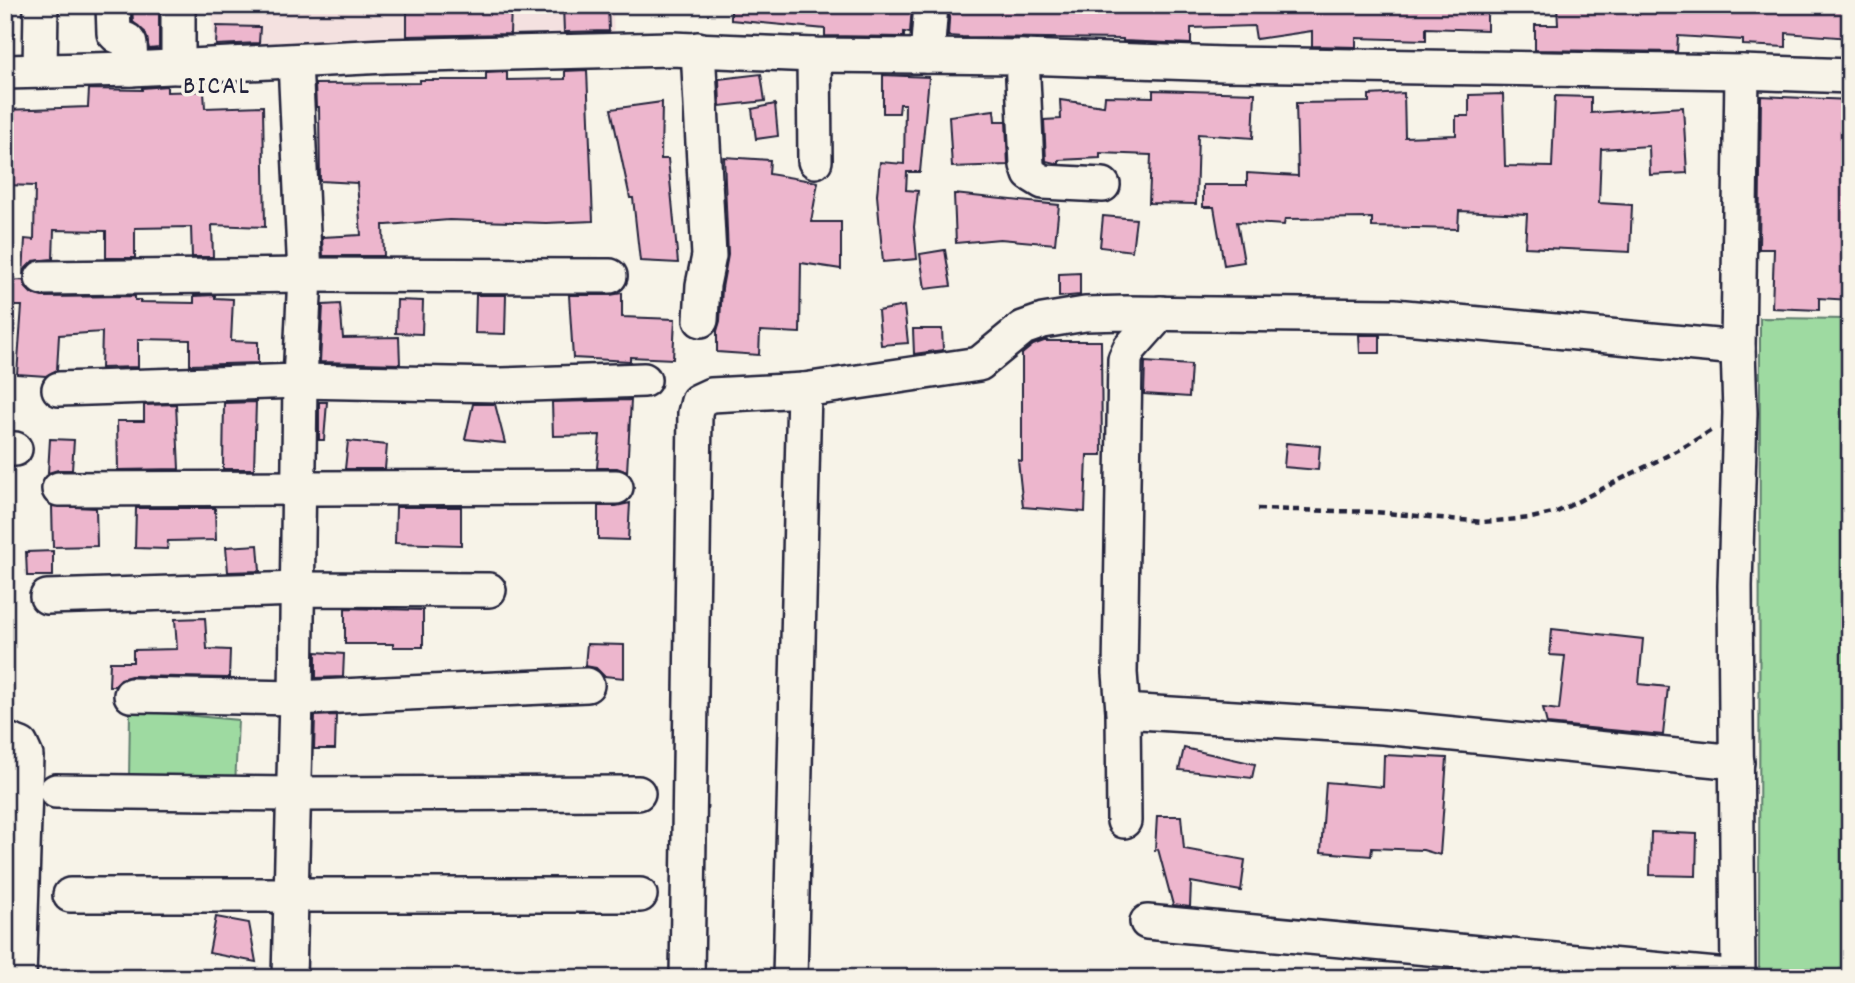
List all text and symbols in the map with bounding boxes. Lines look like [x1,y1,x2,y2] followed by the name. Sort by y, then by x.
[183,69,251,106] district label: BICAL

